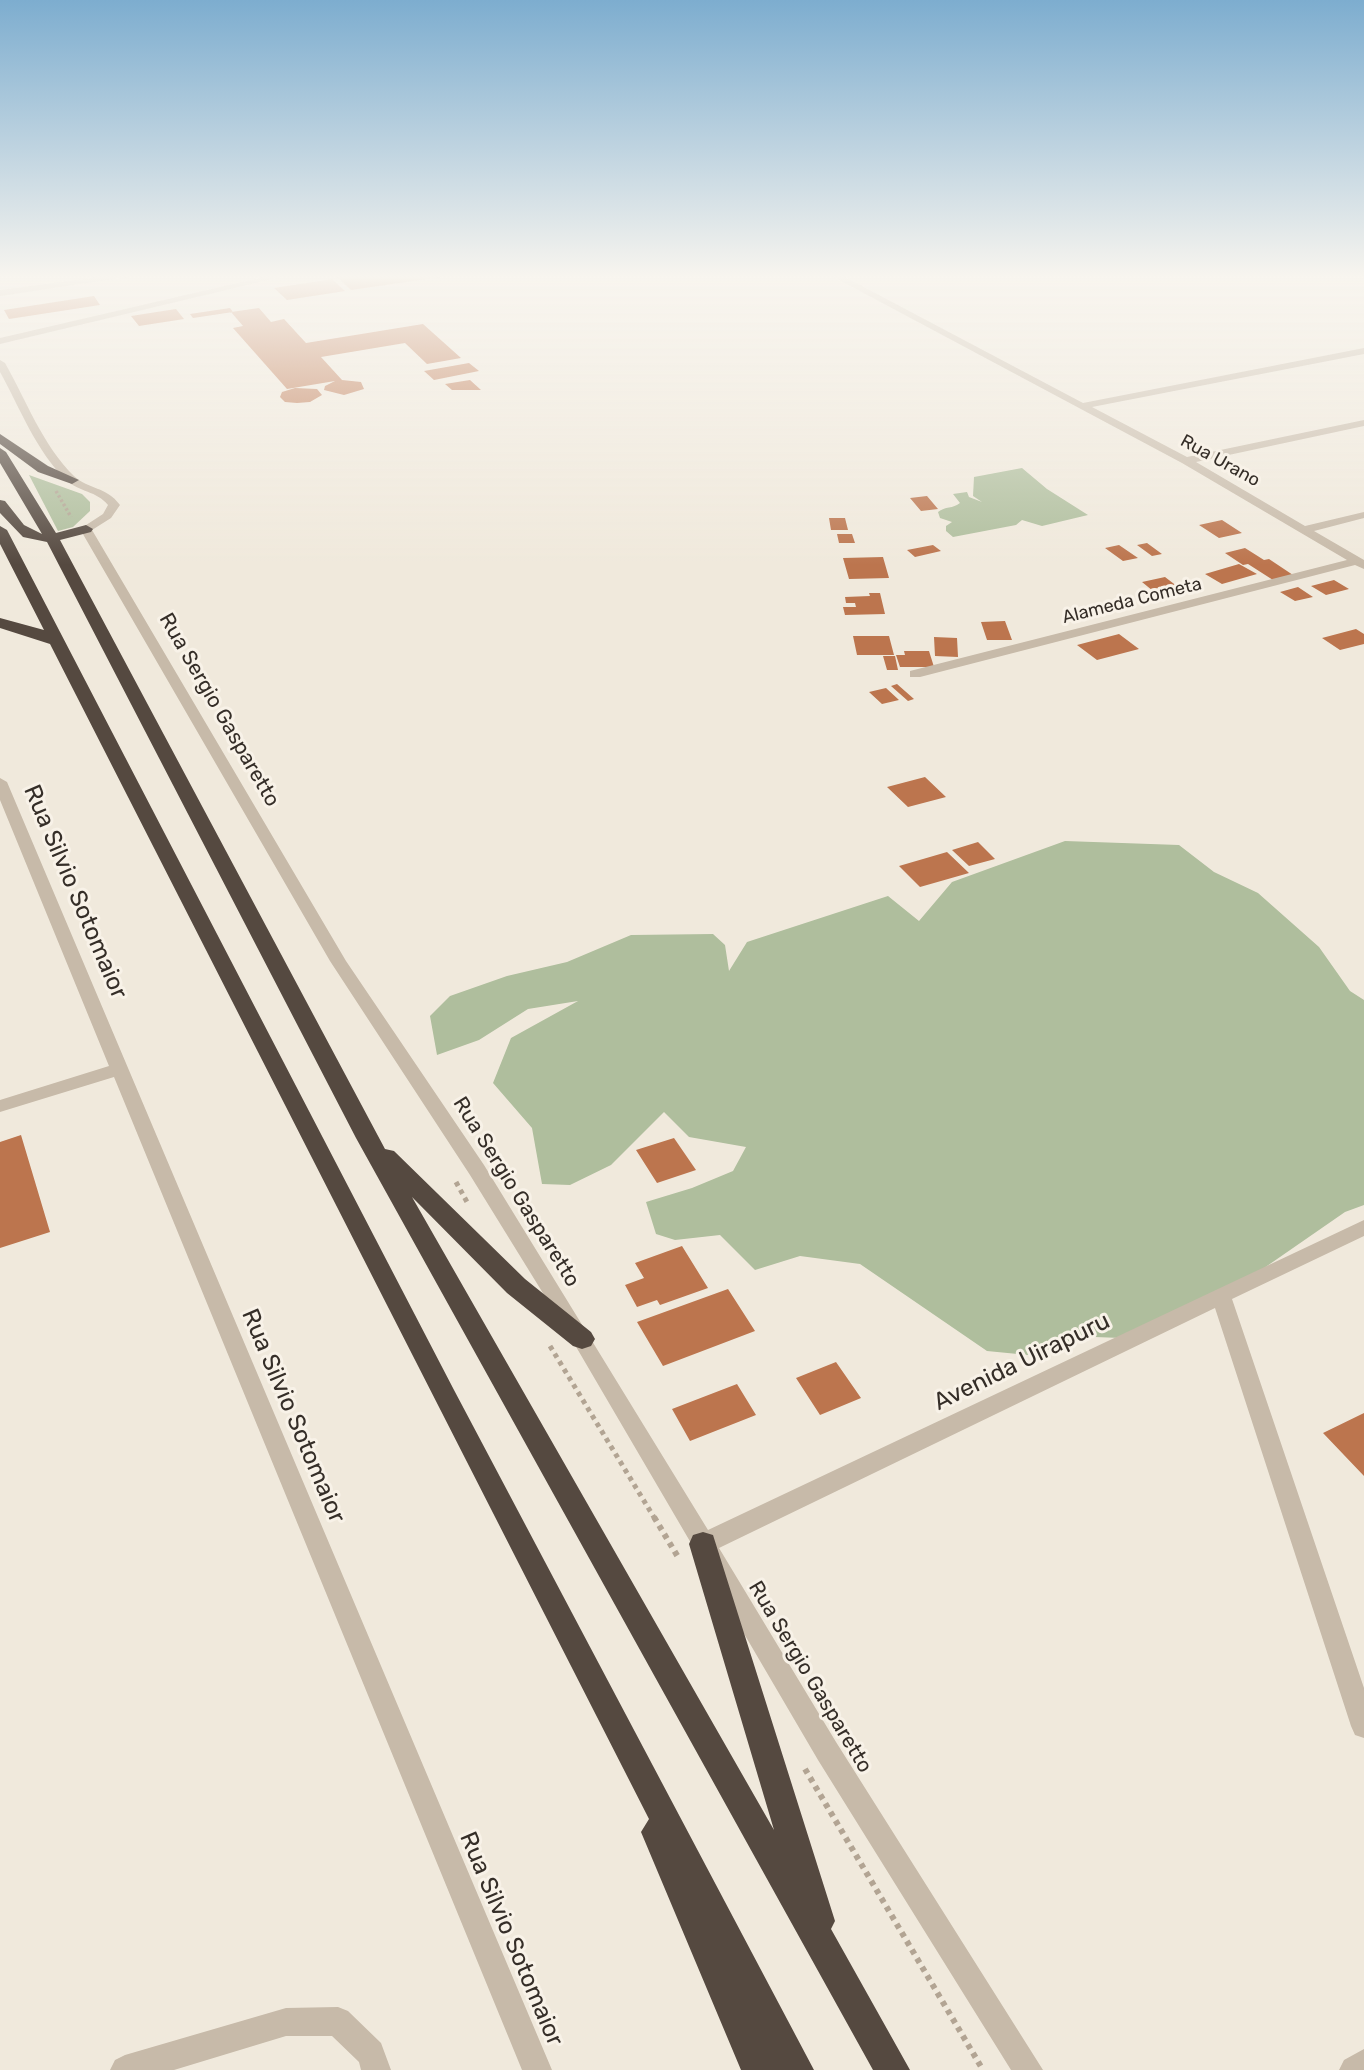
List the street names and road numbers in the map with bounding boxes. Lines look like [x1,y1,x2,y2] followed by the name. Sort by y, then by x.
[1177,430,1263,492] street label: Rua Urano
[1060,573,1204,629] street label: Alameda Cometa
[153,609,285,811] street label: Rua Sergio Gasparetto
[17,781,133,1003] street label: Rua Silvio Sotomaior
[447,1092,585,1292] street label: Rua Sergio Gasparetto
[235,1305,351,1527] street label: Rua Silvio Sotomaior
[929,1307,1115,1417] street label: Avenida Uirapuru
[743,1577,877,1777] street label: Rua Sergio Gasparetto
[453,1828,569,2050] street label: Rua Silvio Sotomaior

